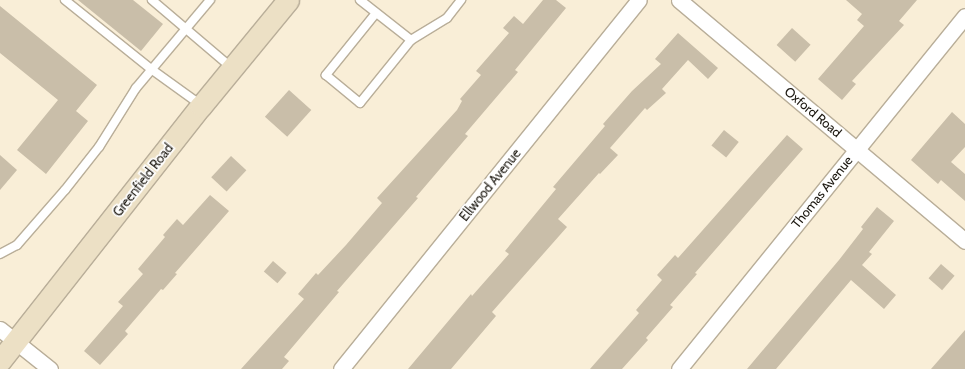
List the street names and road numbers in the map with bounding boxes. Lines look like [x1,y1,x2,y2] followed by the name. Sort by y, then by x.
[781,84,845,140] street label: Oxford Road
[110,140,176,220] street label: Greenfield Road
[456,146,524,224] street label: Ellwood Avenue
[788,153,856,231] street label: Thomas Avenue

